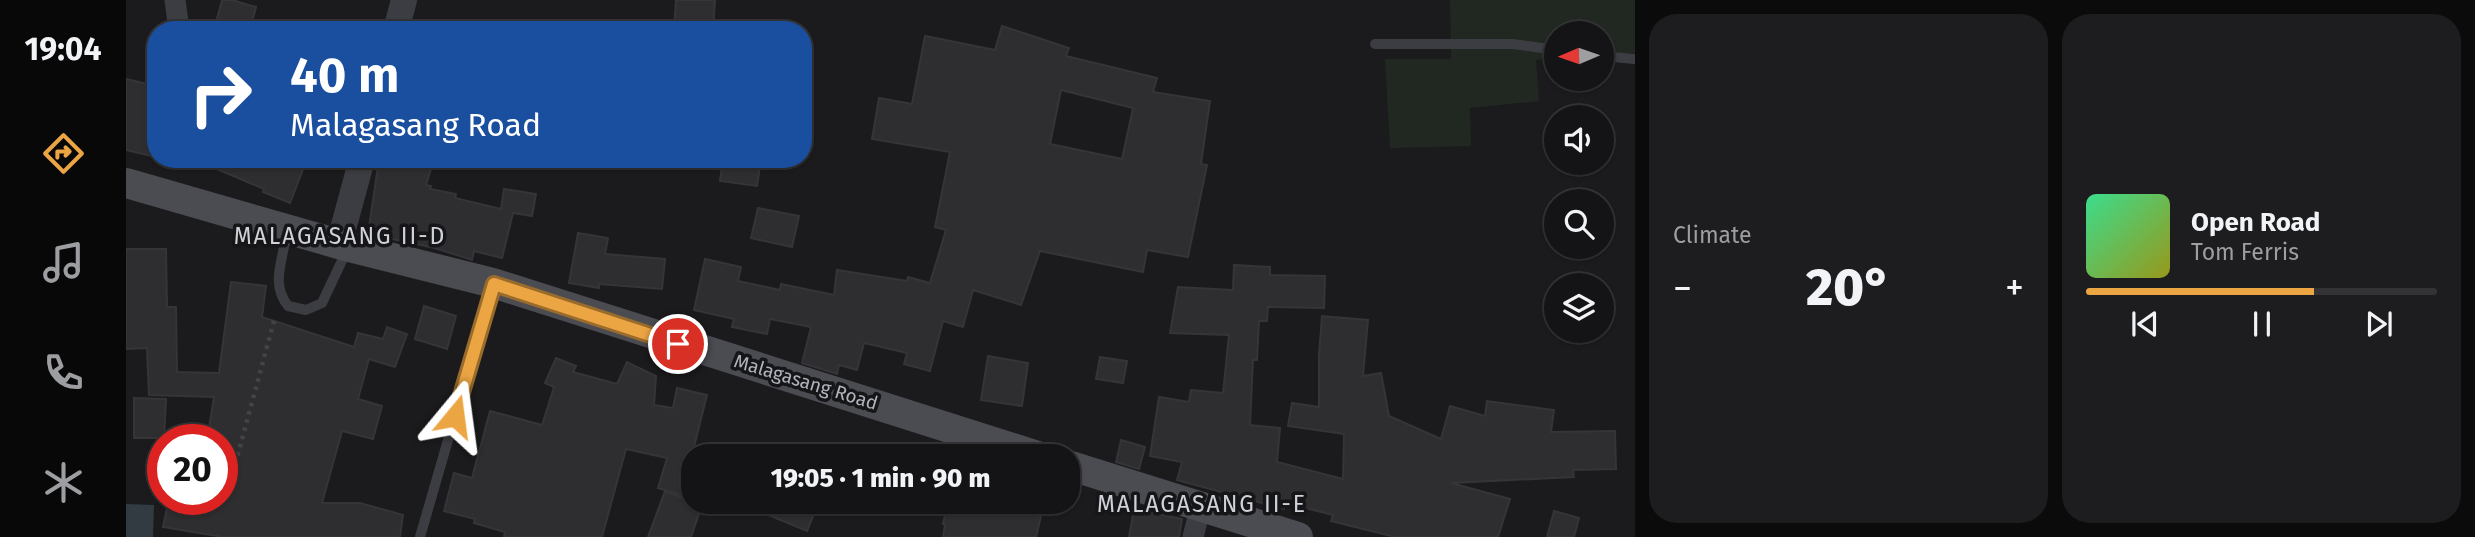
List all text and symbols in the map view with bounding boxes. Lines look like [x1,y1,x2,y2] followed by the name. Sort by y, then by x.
[1544,21,1614,91] north arrow
[1544,21,1614,343] map controls
[24,30,102,68] text: 19:04
[290,46,399,105] text: 40 m
[175,49,266,140] icon: right
[1544,105,1614,175] button: sound
[290,106,541,144] text: Malagasang Road
[39,129,88,178] icon: directions
[1544,189,1614,259] button: search
[2191,207,2320,238] text: Open Road
[1673,221,1752,249] text: Climate
[234,222,446,250] district label: MALAGASANG II-D
[39,238,88,287] icon: music
[2191,238,2299,266] text: Tom Ferris
[1806,256,1891,319] text: 20°
[1673,265,1692,311] text: −
[2005,265,2024,311] text: +
[1544,273,1614,343] button: layers
[2126,305,2164,343] icon: previous
[2243,305,2281,343] icon: pause
[2360,305,2398,343] icon: next
[648,314,708,374] pin
[659,325,697,363] icon: arrive
[39,348,88,397] icon: phone
[731,349,881,415] street label: Malagasang Road
[418,379,492,453] position arrow
[147,424,238,515] speed limit sign: 20
[39,458,88,507] icon: climate
[771,463,990,494] text: 19:05 · 1 min · 90 m
[1097,490,1307,518] district label: MALAGASANG II-E

